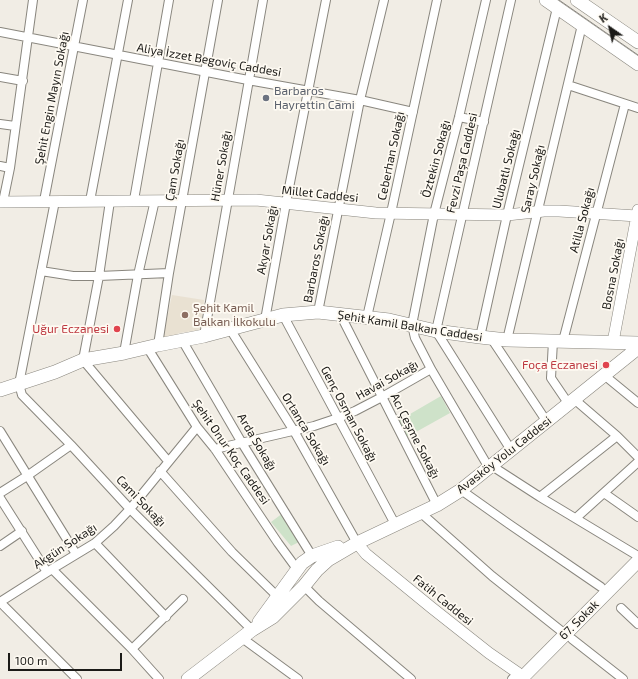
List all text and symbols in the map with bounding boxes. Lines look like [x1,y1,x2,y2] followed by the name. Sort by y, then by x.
[590,8,630,48] north arrow
[596,10,610,25] text: K
[32,30,72,166] street label: Şehit Engin Mayın Sokağı
[136,40,282,80] street label: Aliya İzzet Begoviç Caddesi
[274,84,355,112] place label: Barbaros Hayrettin Cami
[261,93,271,103] marker: Barbaros Hayrettin Cami
[375,110,407,202] street label: Ceberhan Sokağı
[443,111,481,215] street label: Fevzi Paşa Caddesi
[419,119,453,199] street label: Öztekin Sokağı
[489,128,523,210] street label: Ulubatlı Sokağı
[208,129,234,203] street label: Hüner Sokağı
[162,138,188,202] street label: Çam Sokağı
[518,143,548,215] street label: Saray Sokağı
[281,183,359,205] street label: Millet Caddesi
[566,186,598,254] street label: Atilla Sokağı
[254,204,280,276] street label: Akyar Sokağı
[300,214,332,304] street label: Barbaros Sokağı
[599,237,627,311] street label: Bosna Sokağı
[193,301,276,329] place label: Şehit Kamil Balkan İlkokulu
[337,307,483,345] street label: Şehit Kamil Balkan Caddesi
[180,310,190,320] marker: Şehit Kamil Balkan İlkokulu
[32,322,109,336] place label: Uğur Eczanesi
[112,324,122,334] marker: Uğur Eczanesi
[353,357,421,403] street label: Havai Sokağı
[522,358,598,372] place label: Foça Eczanesi
[601,360,611,370] marker: Foça Eczanesi
[318,364,380,464] street label: Genç Osman Sokağı
[279,390,333,468] street label: Ortanca Sokağı
[387,391,443,481] street label: Acı Çeşme Sokağı
[189,397,273,507] street label: Şehit Onur Koç Caddesi
[234,411,280,473] street label: Arda Sokağı
[454,413,554,497] street label: Avasköy Yolu Caddesi
[113,472,169,530] street label: Cami Sokağı
[31,520,99,572] street label: Akgün Sokağı
[410,572,476,628] street label: Fatih Caddesi
[556,597,602,643] street label: 67. Sokak
[10,645,124,671] scale bar
[15,653,47,667] text: 100 m

